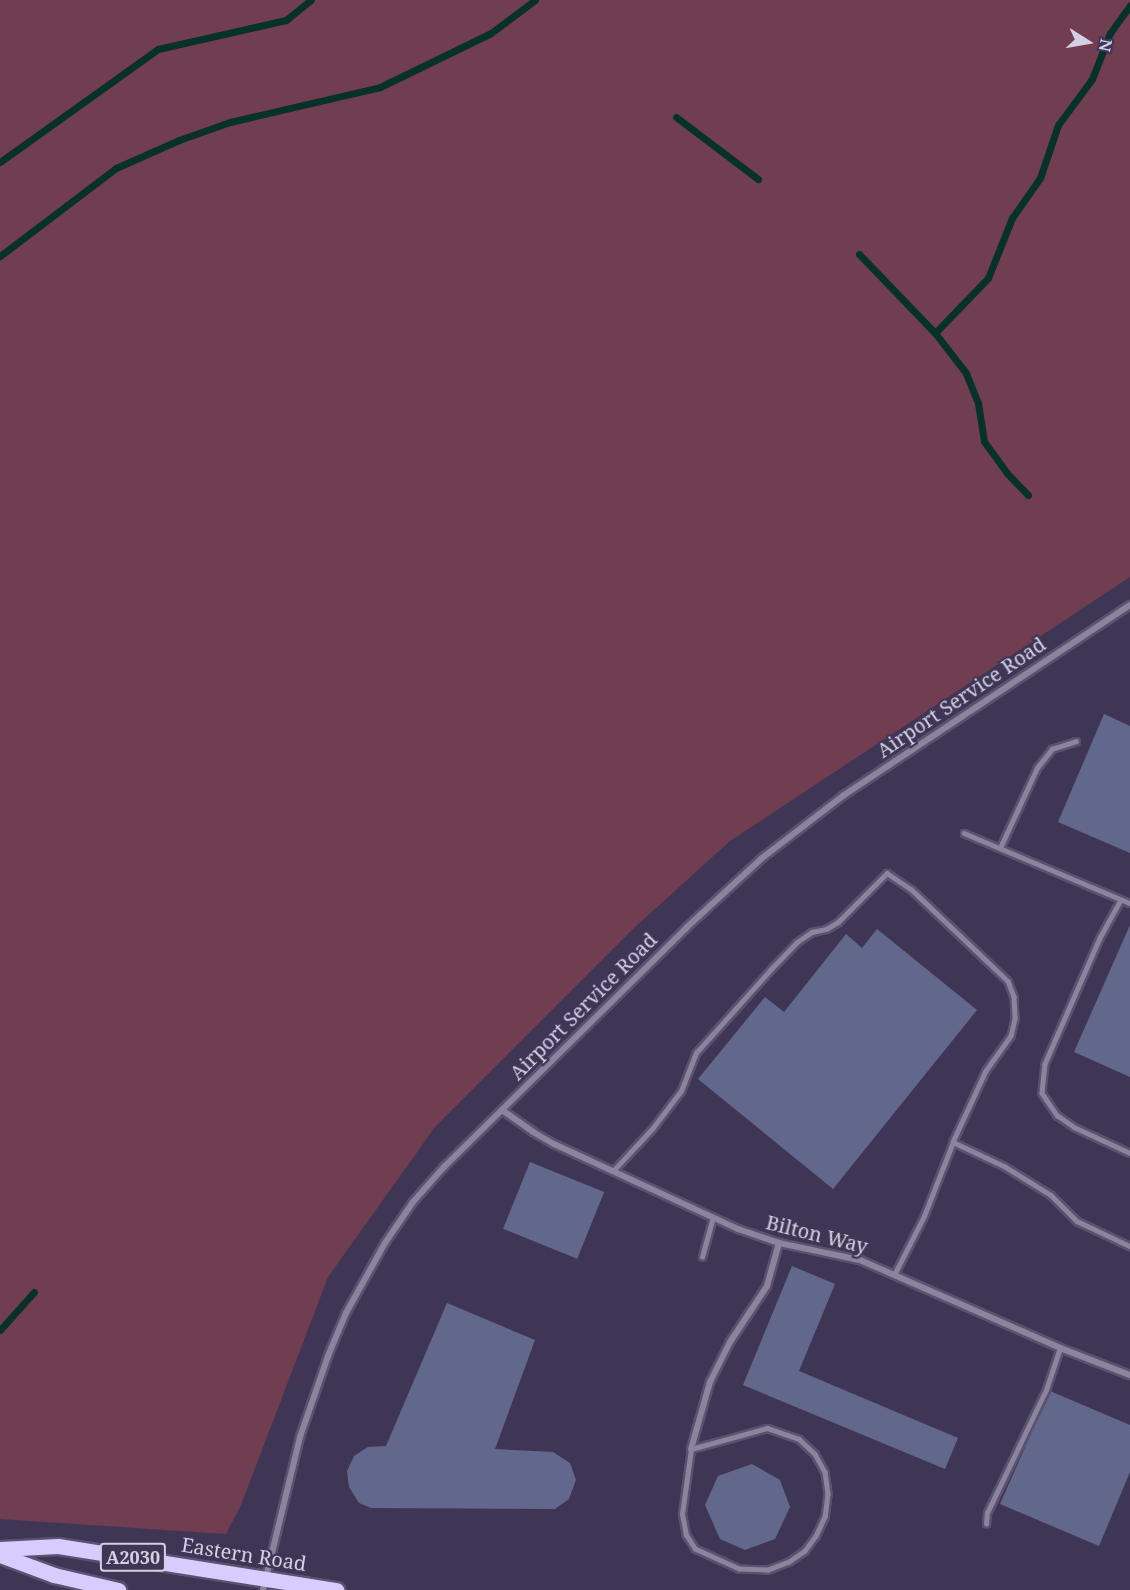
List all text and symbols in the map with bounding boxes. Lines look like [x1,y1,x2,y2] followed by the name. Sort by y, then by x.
[1058,12,1118,72] north arrow
[1094,37,1118,54] text: N
[872,632,1050,762] street label: Airport Service Road
[504,927,662,1085] street label: Airport Service Road
[764,1210,870,1258] street label: Bilton Way
[180,1532,308,1576] street label: Eastern Road
[98,1542,168,1572] road number: A2030

